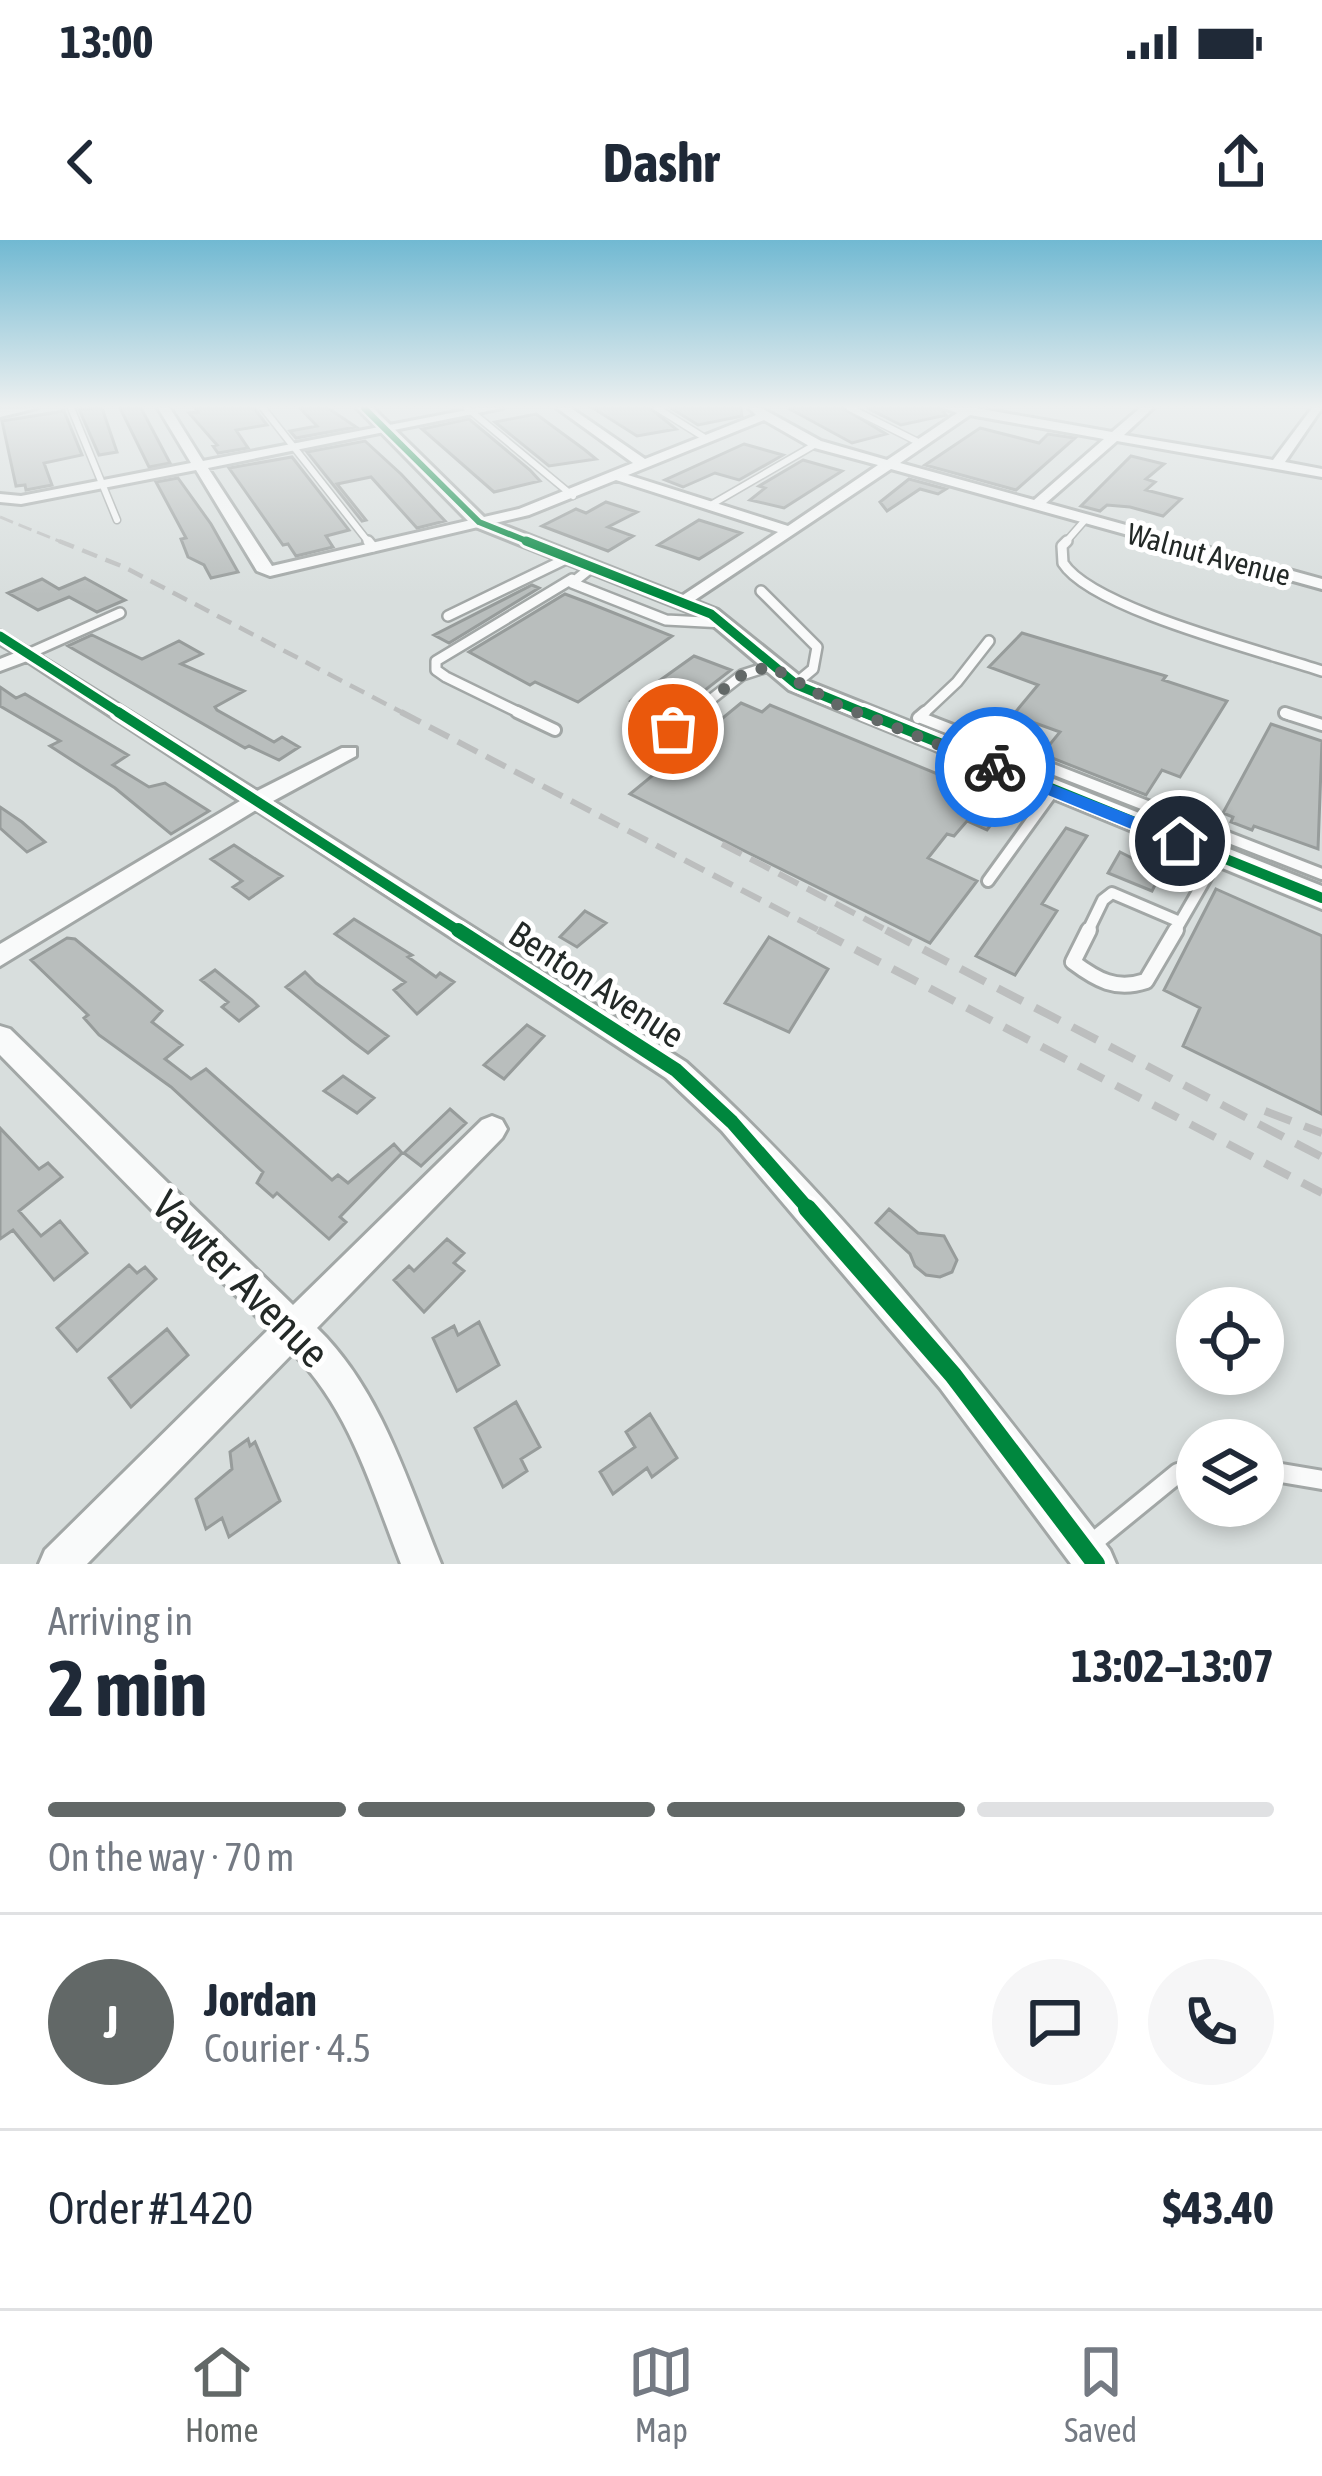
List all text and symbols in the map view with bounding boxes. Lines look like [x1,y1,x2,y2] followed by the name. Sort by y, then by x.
[60,16,154,68] text: 13:00
[48,129,114,195] icon: back
[1208,129,1274,195] icon: share
[603,132,719,193] text: Dashr
[1124,516,1294,592] street label: Walnut Avenue
[622,678,724,780] pin
[640,696,706,762] icon: bag
[935,707,1055,827] courier
[962,734,1028,800] icon: bike
[1129,790,1231,892] pin
[1147,808,1213,874] icon: home
[502,912,692,1056] street label: Benton Avenue
[143,1181,339,1377] street label: Vawter Avenue
[1176,1287,1284,1527] map controls
[1176,1287,1284,1395] button: locate
[1176,1419,1284,1527] button: layers
[48,1599,193,1643] text: Arriving in
[1071,1640,1274,1692] text: 13:02–13:07
[48,1643,207,1733] text: 2 min
[48,1835,294,1879] text: On the way · 70 m
[992,1959,1118,2085] button: chat
[1148,1959,1274,2085] button: phone
[204,1974,317,2026] text: Jordan
[104,1996,118,2048] text: J
[204,2026,371,2070] text: Courier · 4.5
[48,2182,253,2234] text: Order #1420
[1162,2182,1274,2234] text: $43.40
[185,2339,258,2449] tab: Home
[628,2339,694,2449] tab: Map
[1064,2339,1137,2449] tab: Saved

